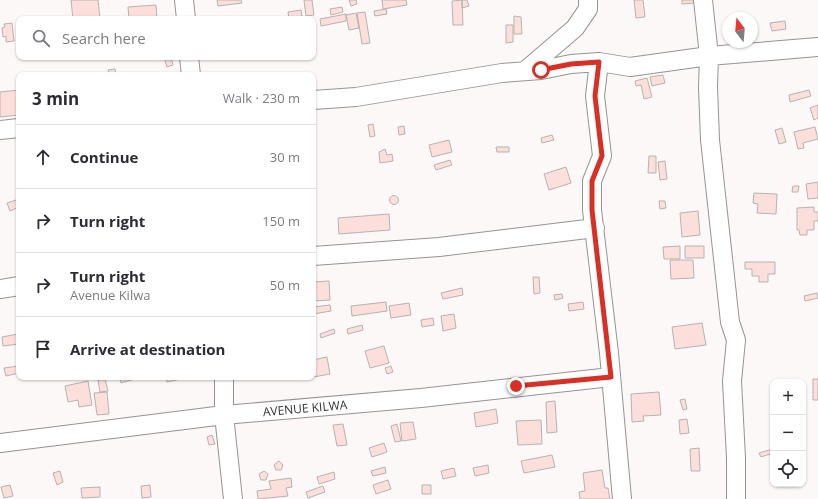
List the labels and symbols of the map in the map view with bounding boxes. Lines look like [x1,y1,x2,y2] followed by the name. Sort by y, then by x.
[722,12,758,48] north arrow
[532,61,550,79] route start
[507,377,525,395] route end
[262,396,348,420] street label: AVENUE KILWA

